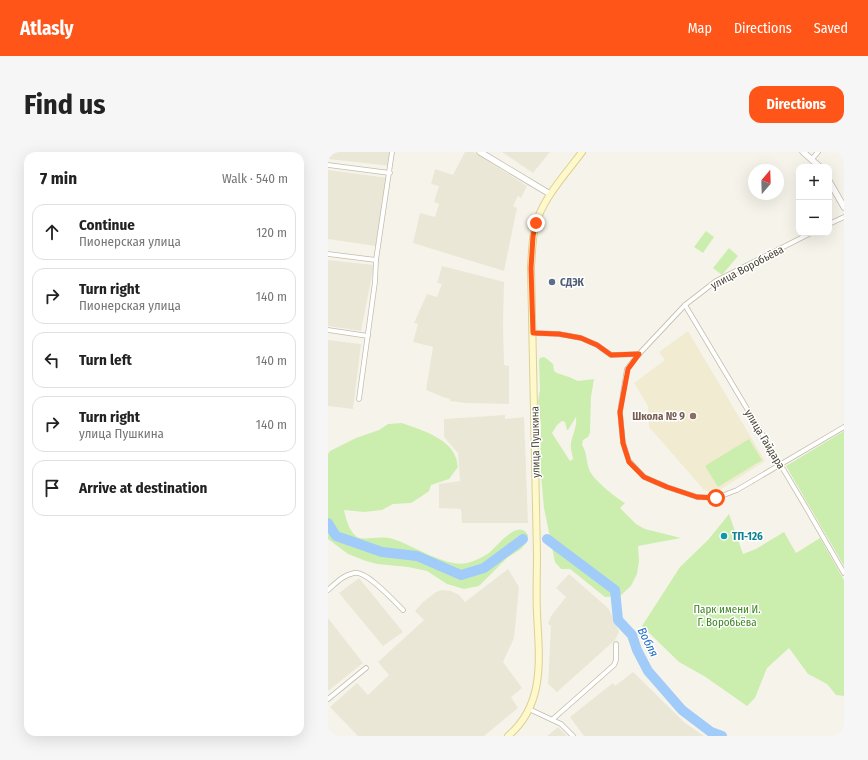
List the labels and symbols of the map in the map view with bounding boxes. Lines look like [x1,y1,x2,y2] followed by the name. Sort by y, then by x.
[748,164,784,200] north arrow
[527,214,545,232] route end
[709,243,786,292] street label: улица Воробьёва
[560,276,585,289] place label: СДЭК
[547,277,557,287] marker: СДЭК
[528,406,543,478] street label: улица Пушкина
[742,407,788,472] street label: улица Гайдара
[632,410,685,423] place label: Школа № 9
[688,411,698,421] marker: Школа № 9
[707,489,725,507] route start
[732,530,763,543] place label: ТП-126
[719,531,729,541] marker: ТП-126
[693,603,761,629] park label: Парк имени И. Г. Воробьёва
[635,625,661,659] water label: Вобля

